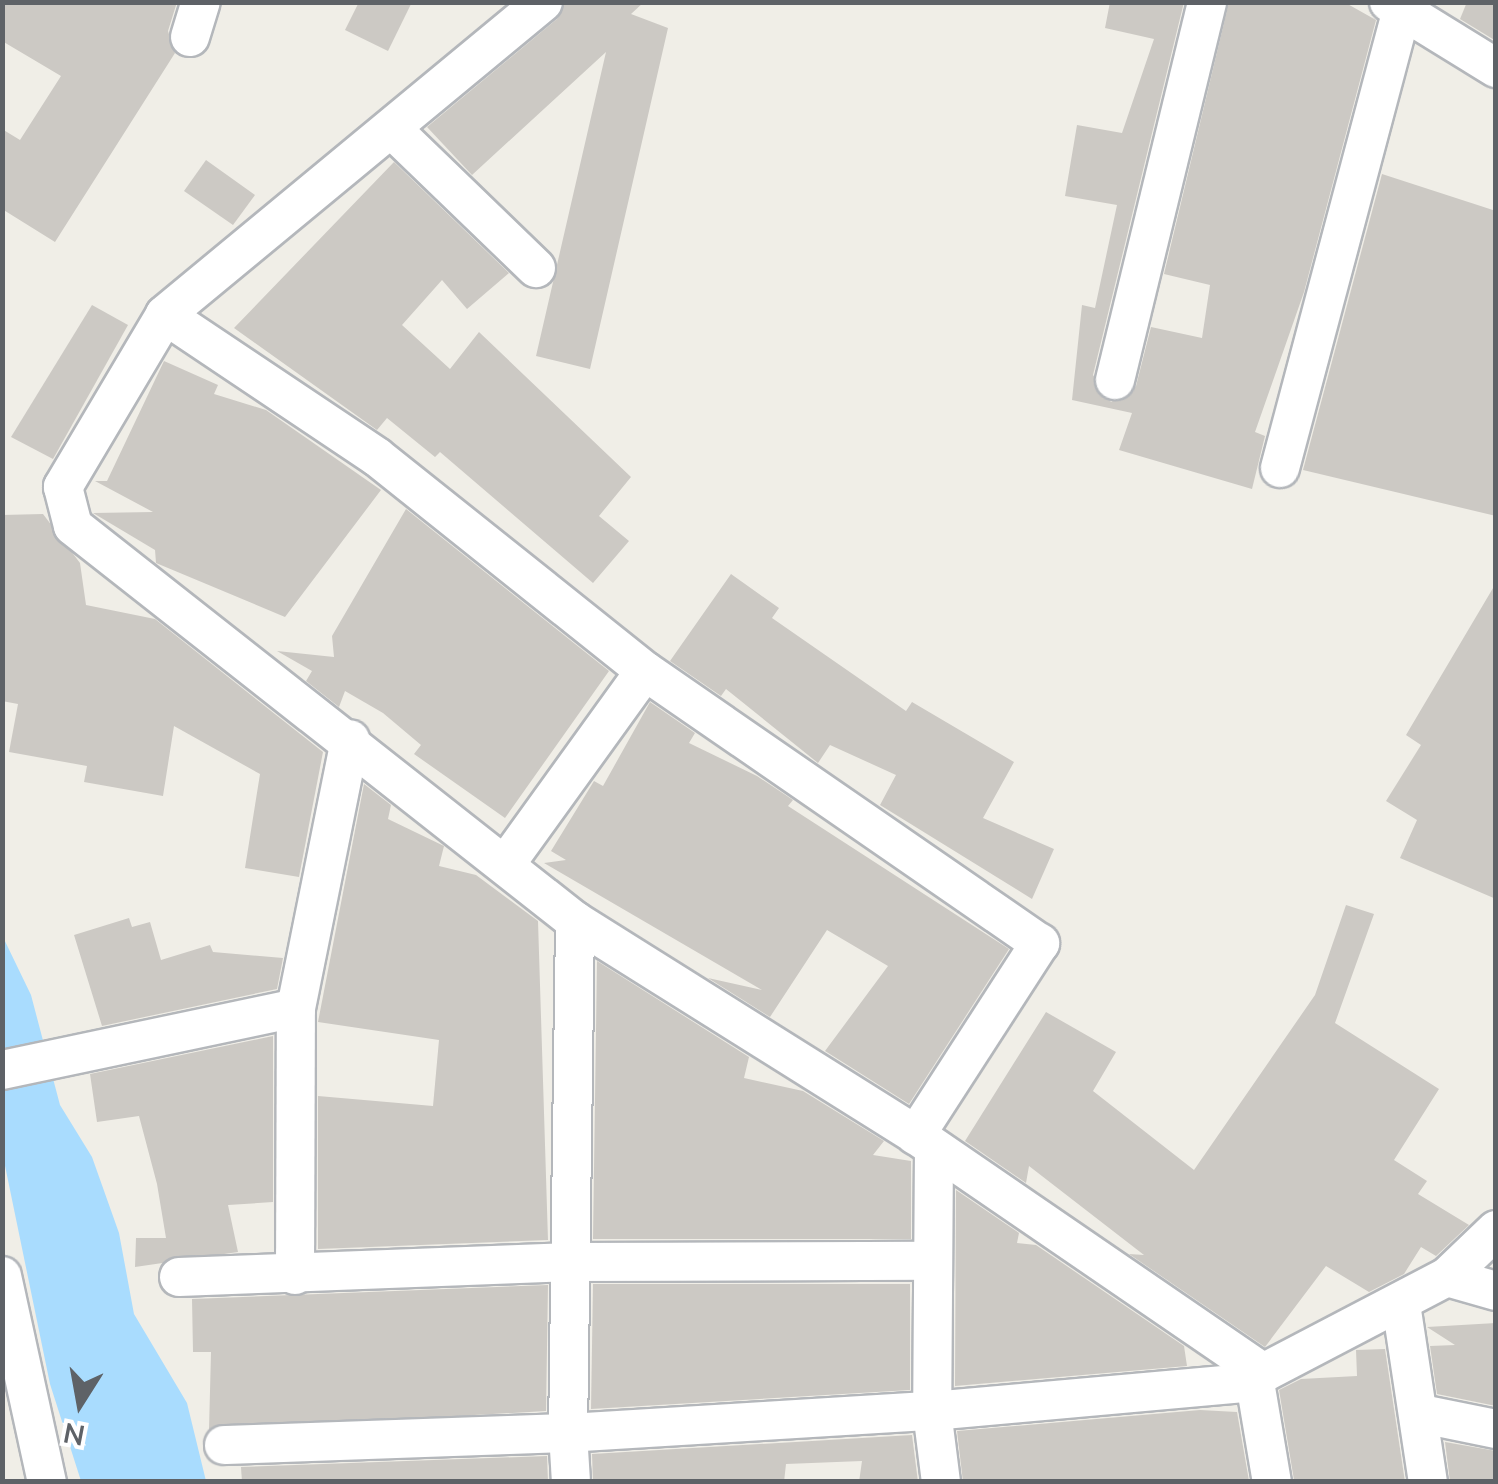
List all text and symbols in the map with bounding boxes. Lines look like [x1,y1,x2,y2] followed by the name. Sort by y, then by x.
[30,1354,130,1454] north arrow
[60,1413,88,1454] text: N

